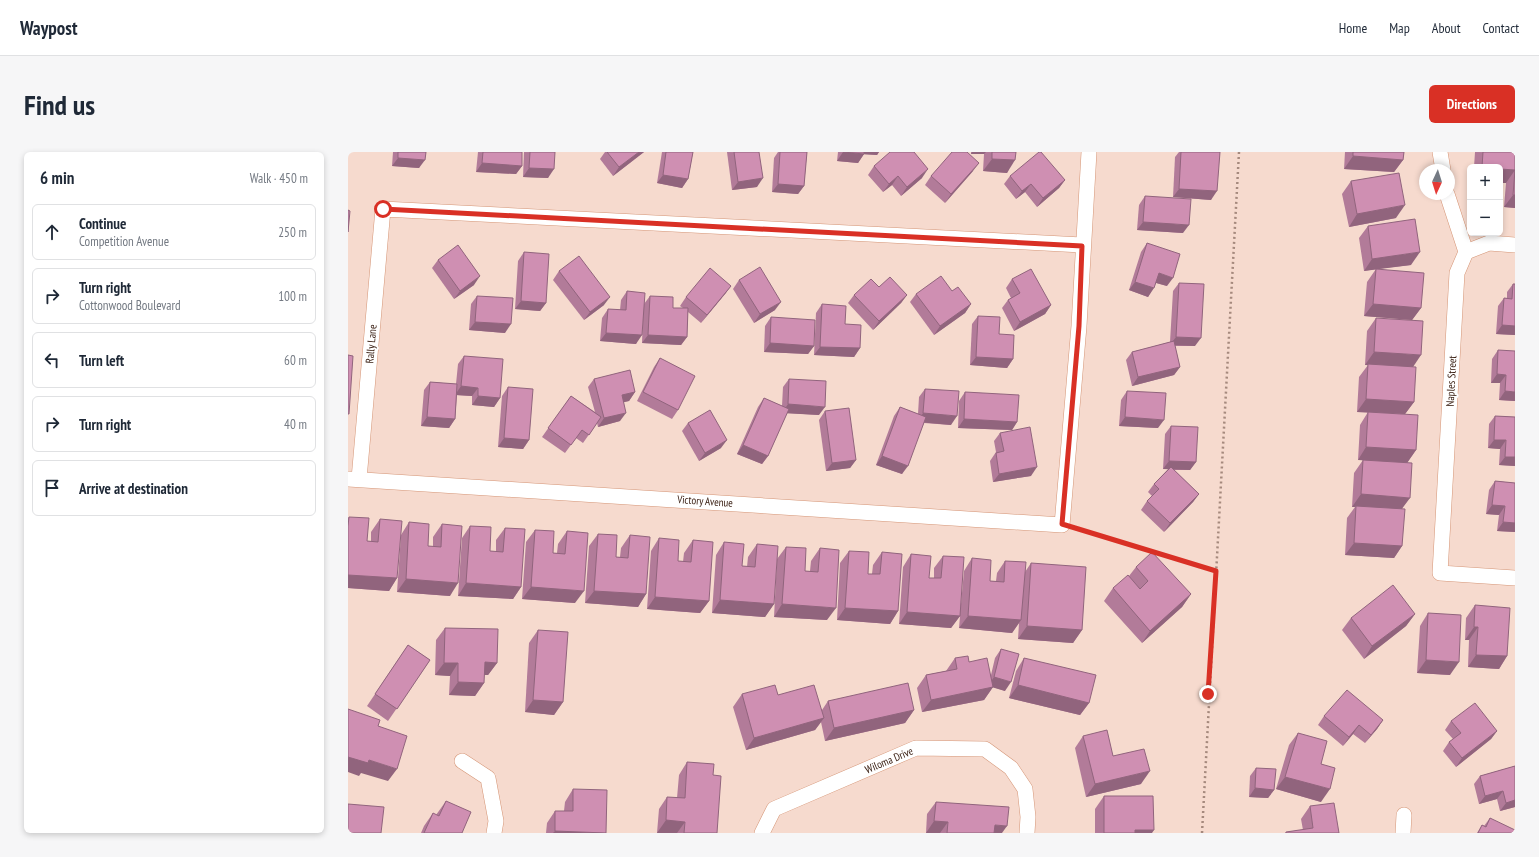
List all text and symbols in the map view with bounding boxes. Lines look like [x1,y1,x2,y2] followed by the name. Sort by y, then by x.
[20,16,77,40] text: Waypost
[1339,19,1367,37] text: Home
[1389,19,1410,37] text: Map
[1432,19,1461,37] text: About
[1483,19,1519,37] text: Contact
[1429,85,1515,123] button: Directions
[24,86,95,123] text: Find us
[1419,164,1455,200] north arrow
[1467,164,1503,236] map controls
[1467,164,1503,200] button: +
[40,167,74,189] text: 6 min
[250,170,308,187] text: Walk · 450 m
[374,200,392,218] route start
[1467,200,1503,236] button: −
[79,214,126,233] text: Continue
[41,221,63,243] icon: ahead
[278,224,307,241] text: 250 m
[79,233,169,250] text: Competition Avenue
[79,278,131,297] text: Turn right
[41,285,63,307] icon: right
[278,288,307,305] text: 100 m
[79,297,181,314] text: Cottonwood Boulevard
[362,323,380,364] street label: Rally Lane
[41,349,63,371] icon: left
[79,351,124,370] text: Turn left
[284,352,307,369] text: 60 m
[1443,355,1459,407] street label: Naples Street
[41,413,63,435] icon: right
[79,415,131,434] text: Turn right
[284,416,307,433] text: 40 m
[41,477,63,499] icon: arrive
[79,479,188,498] text: Arrive at destination
[676,492,734,510] street label: Victory Avenue
[1199,685,1217,703] route end
[863,743,916,776] street label: Wiloma Drive

